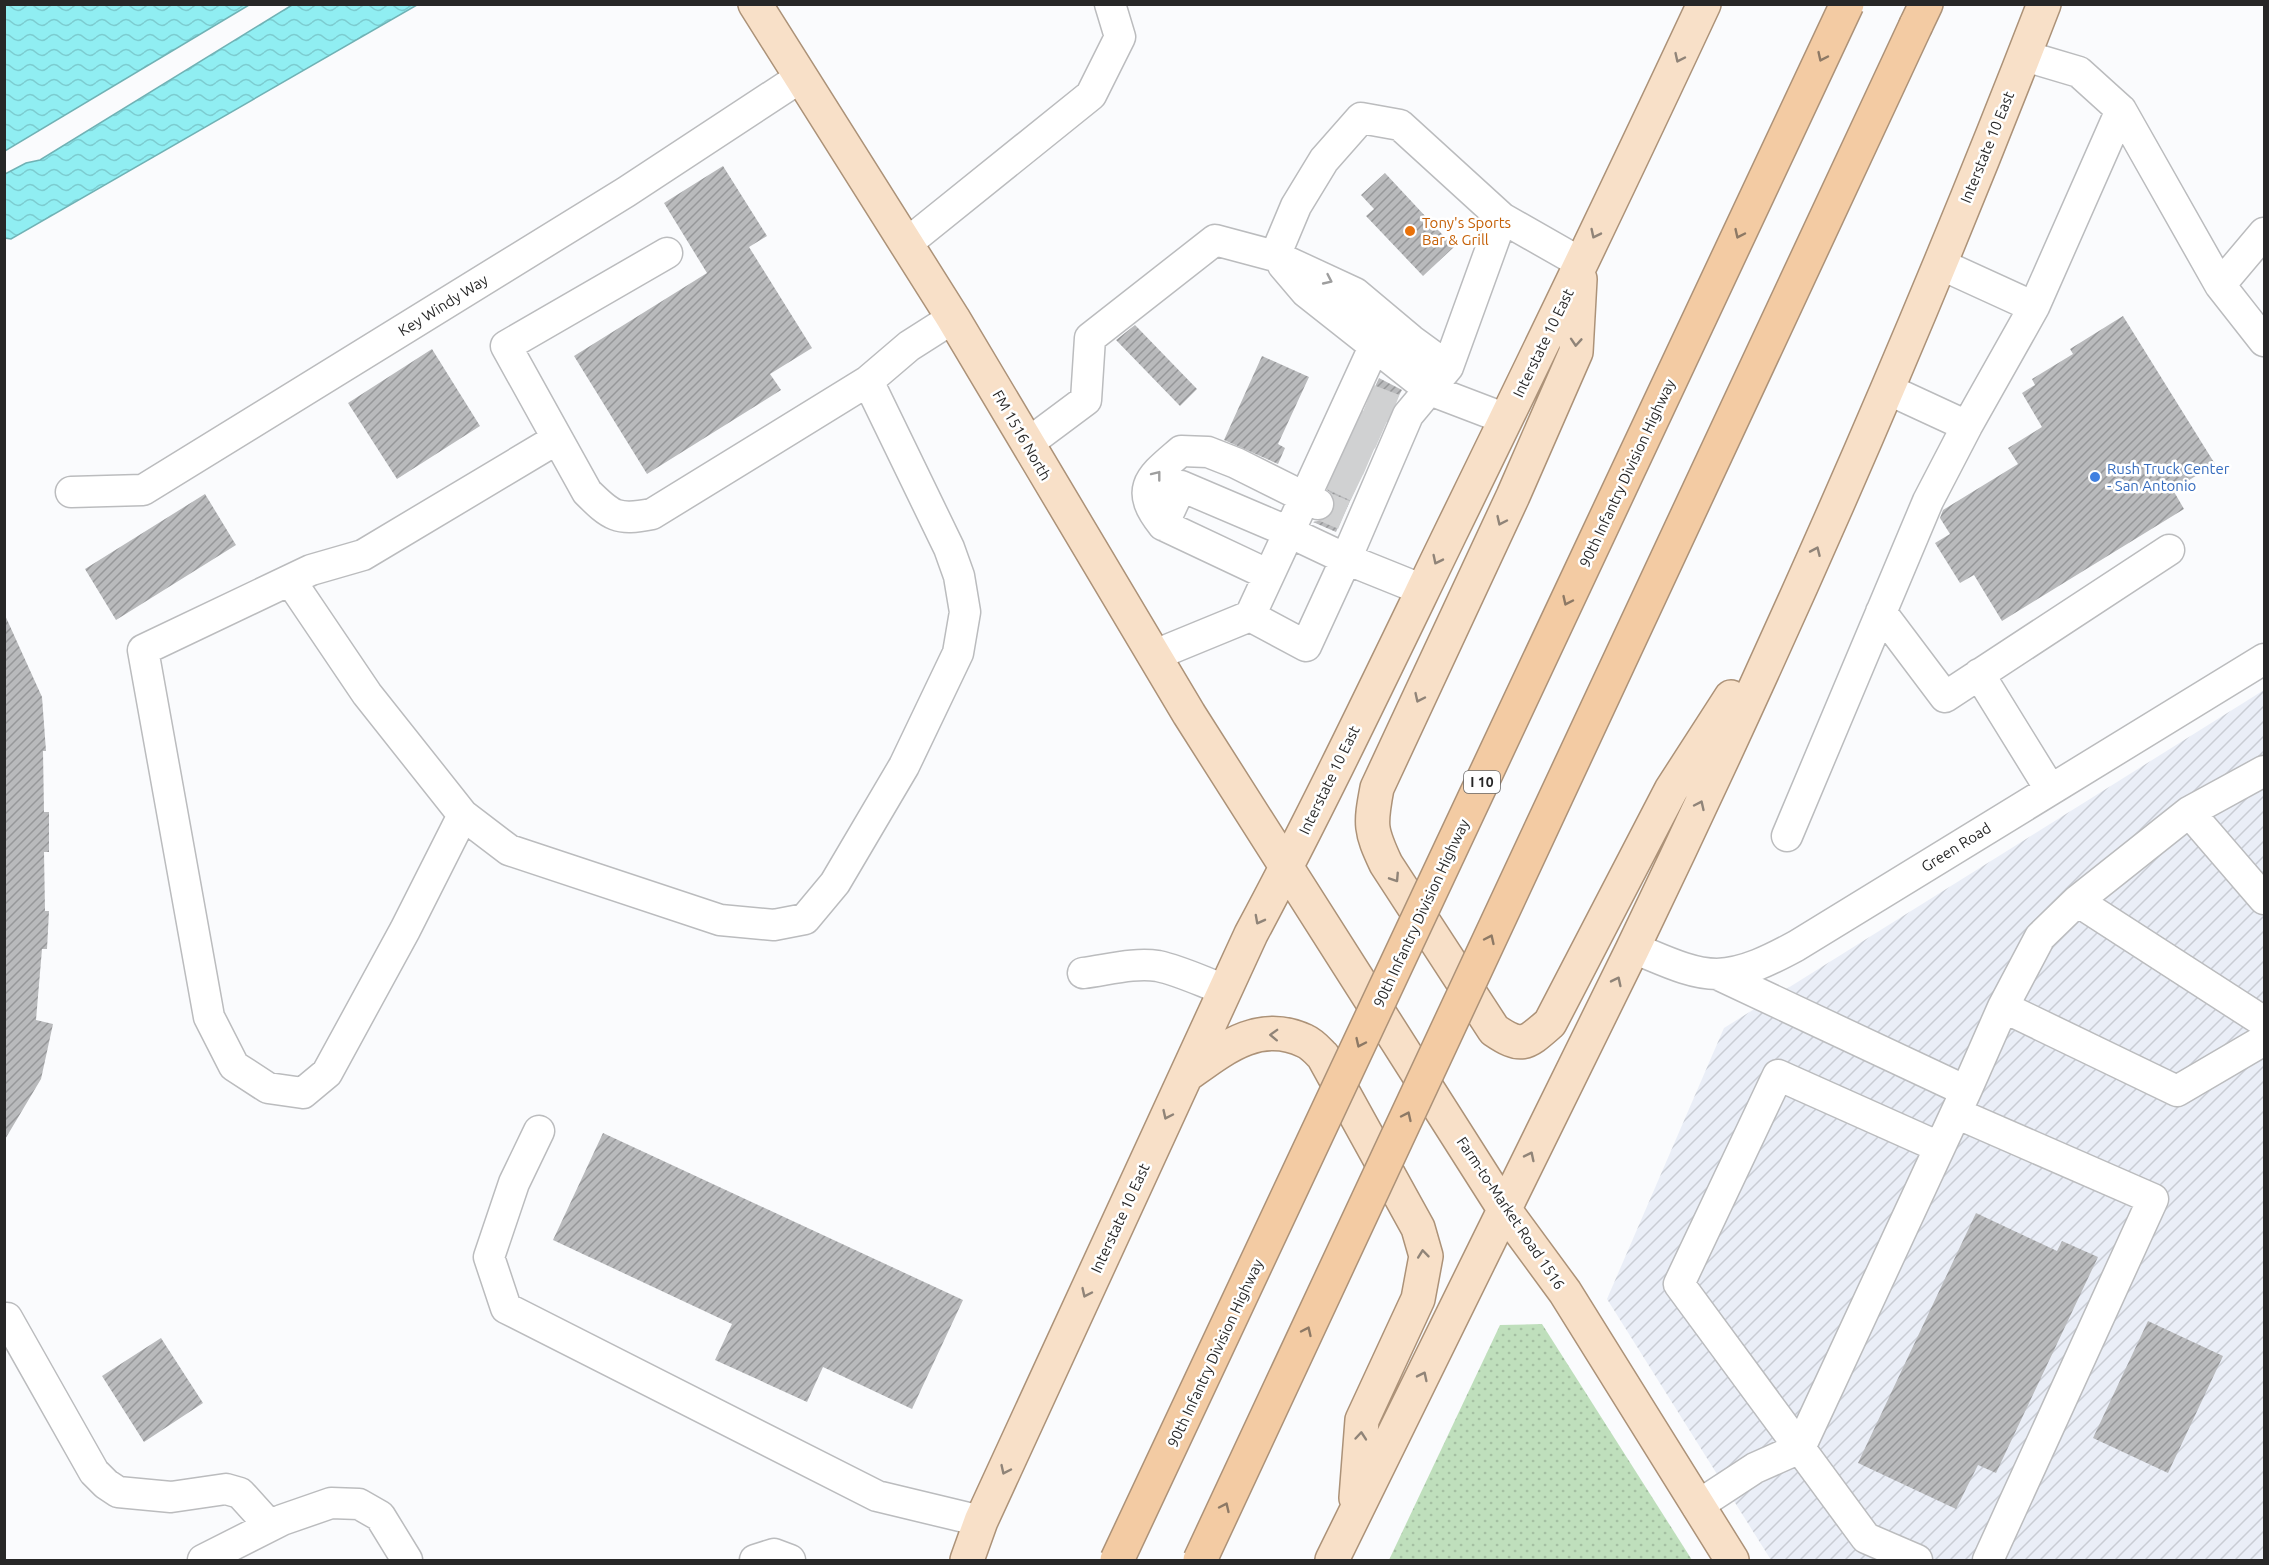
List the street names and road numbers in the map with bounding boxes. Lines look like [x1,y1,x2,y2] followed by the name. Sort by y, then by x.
[1957,89,2017,205] street label: Interstate 10 East
[395,271,491,339] street label: Key Windy Way
[1509,286,1577,400] street label: Interstate 10 East
[1576,376,1678,570] street label: 90th Infantry Division Highway
[989,387,1055,483] street label: FM 1516 North
[1295,723,1363,837] street label: Interstate 10 East
[1464,771,1500,793] road number: I 10
[1370,816,1472,1010] street label: 90th Infantry Division Highway
[1918,819,1994,875] street label: Green Road
[1454,1134,1568,1292] street label: Farm-to-Market Road 1516
[1087,1160,1153,1275] street label: Interstate 10 East
[1164,1256,1266,1450] street label: 90th Infantry Division Highway

